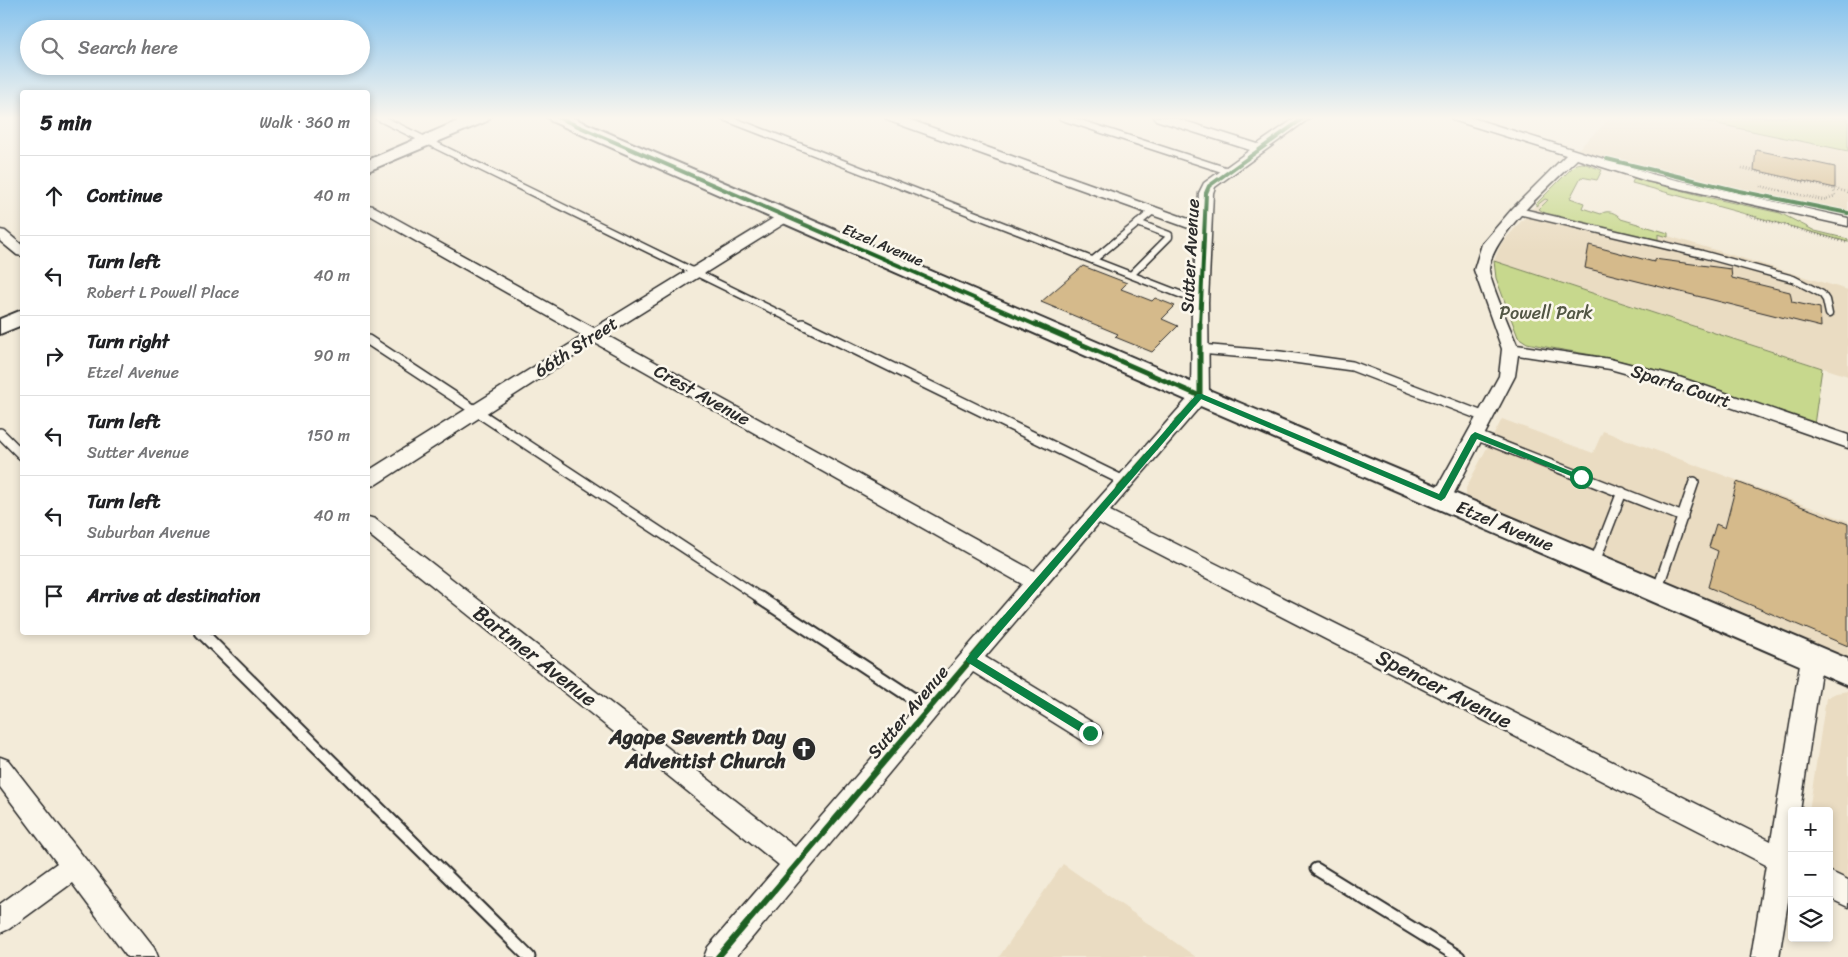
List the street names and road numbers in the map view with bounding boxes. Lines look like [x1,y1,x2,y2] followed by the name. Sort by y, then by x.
[1171,198,1209,314] street label: Sutter Avenue
[838,216,928,274] street label: Etzel Avenue
[528,308,625,386] street label: 66th Street
[648,355,756,435] street label: Crest Avenue
[1627,355,1735,417] street label: Sparta Court
[1451,491,1559,561] street label: Etzel Avenue
[464,595,606,717] street label: Bartmer Avenue
[1369,638,1519,740] street label: Spencer Avenue
[859,658,957,766] street label: Sutter Avenue

